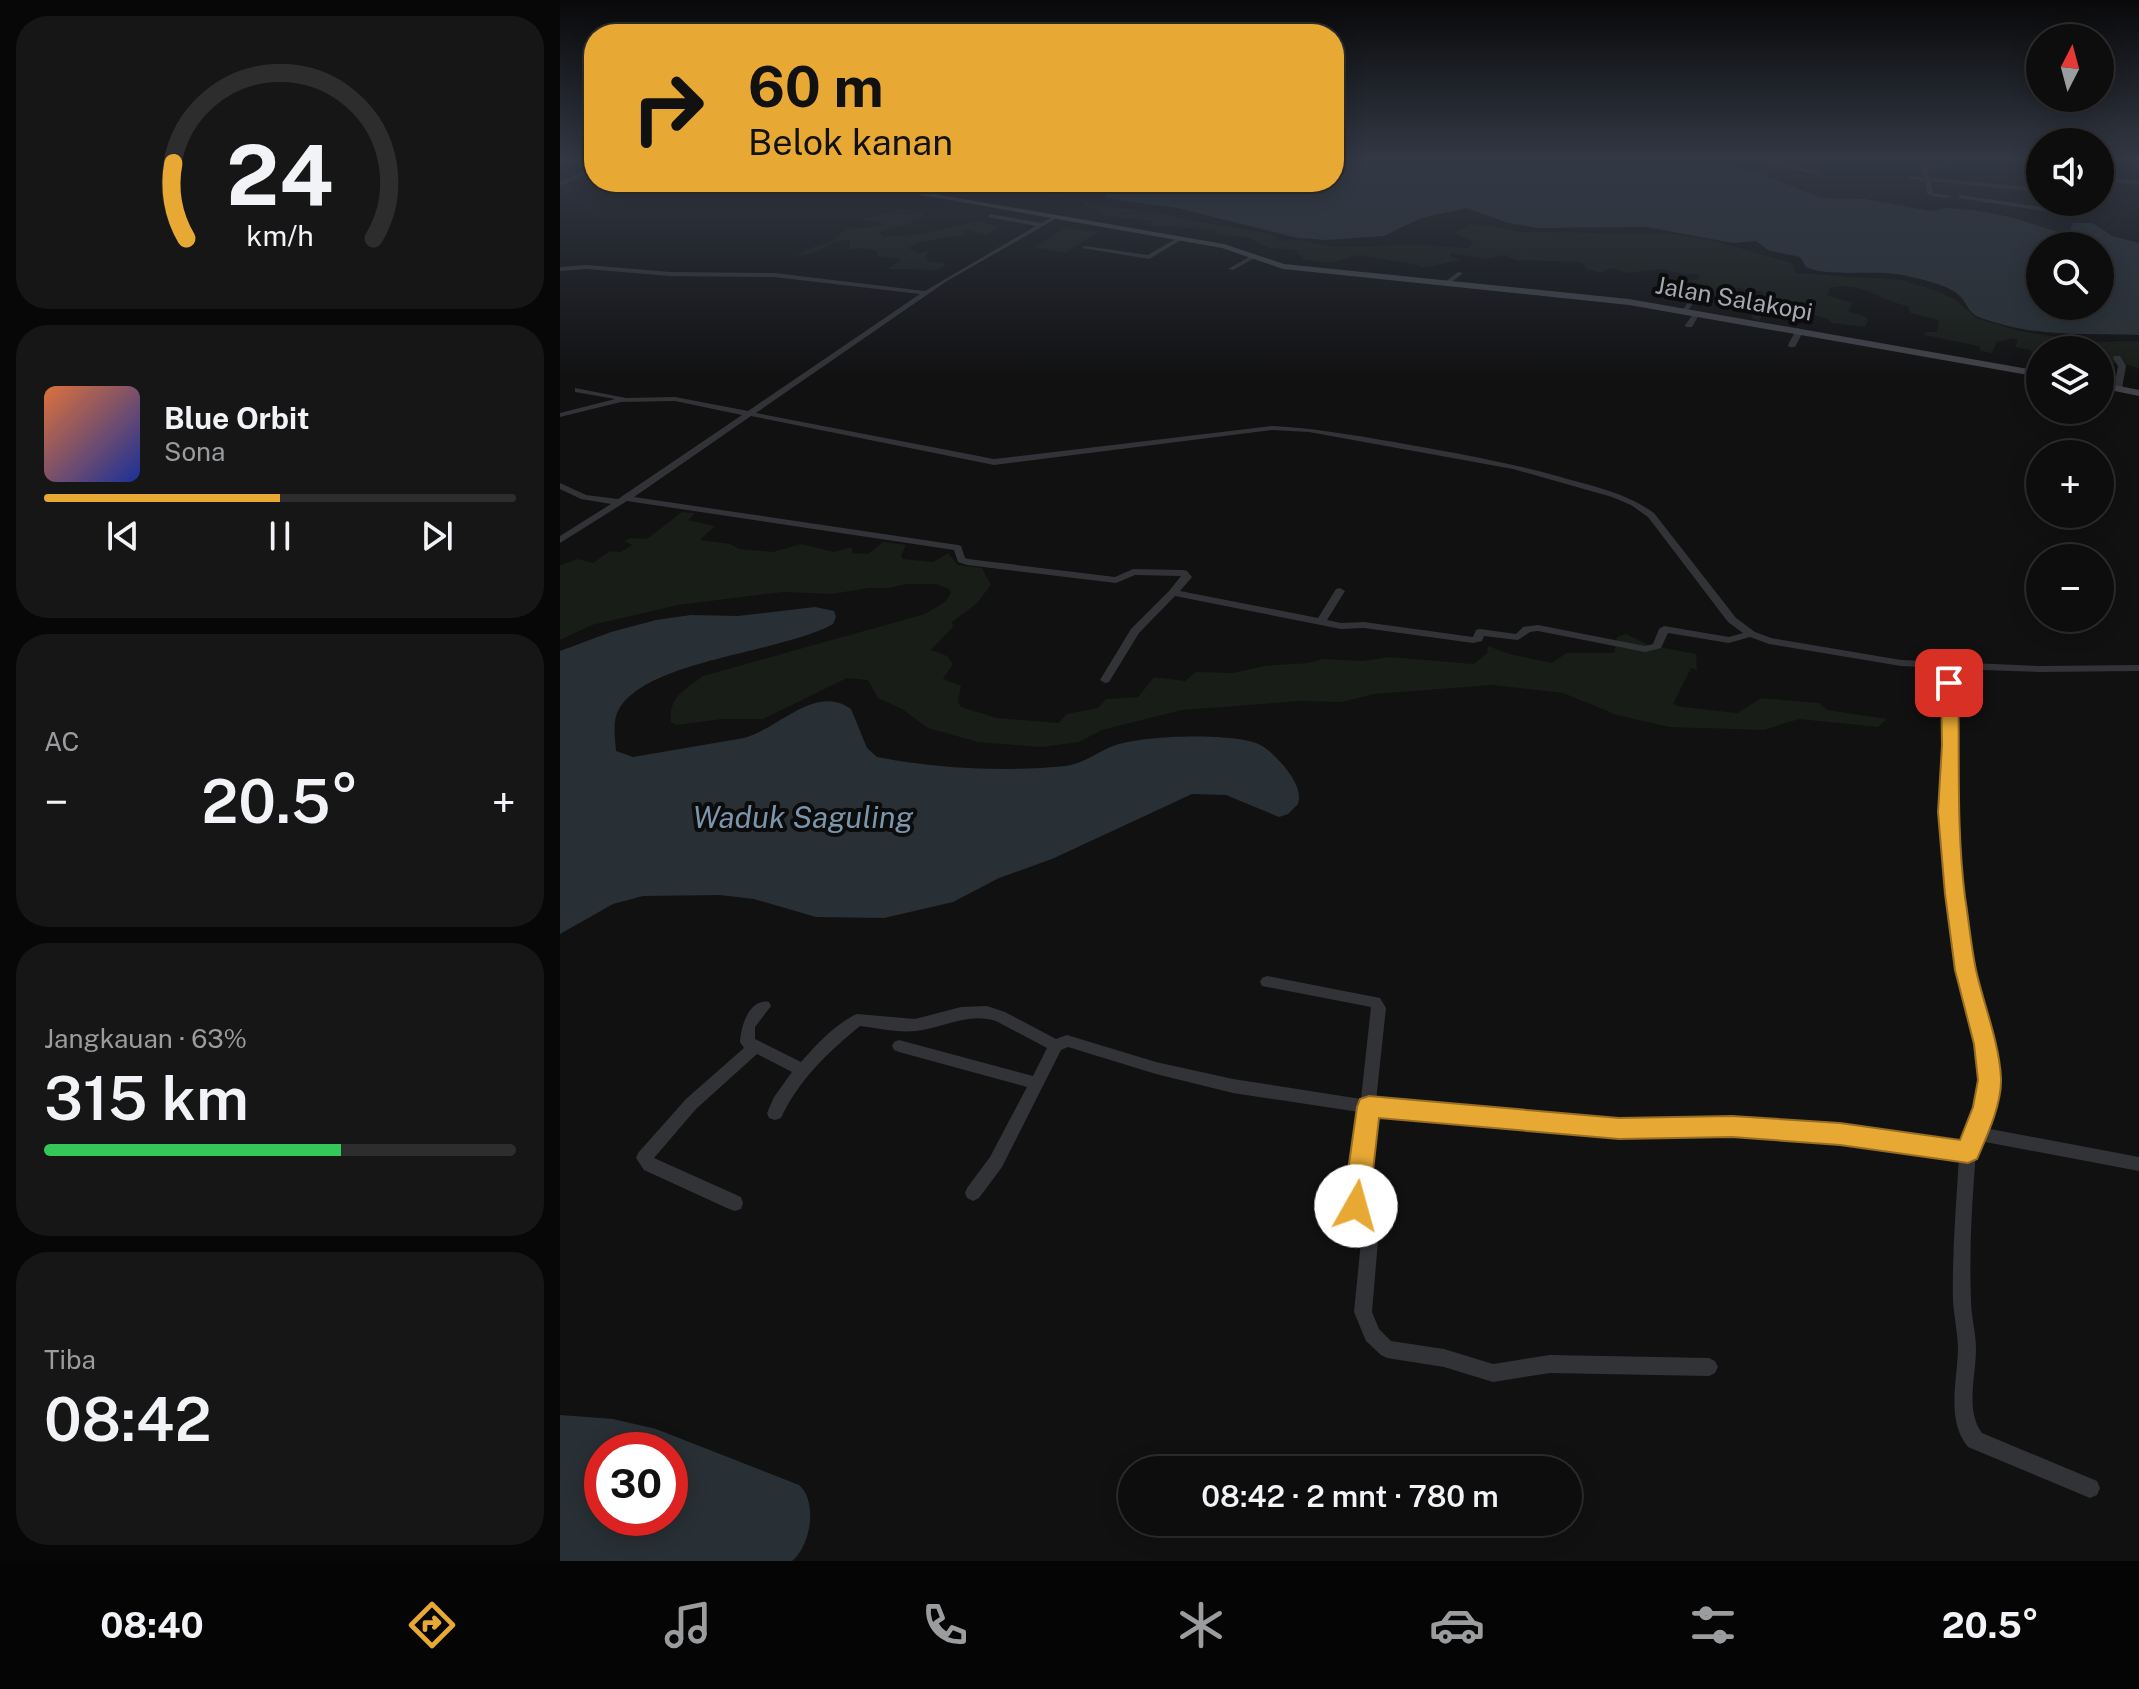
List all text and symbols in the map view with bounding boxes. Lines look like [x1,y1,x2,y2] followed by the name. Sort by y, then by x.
[2026,24,2114,112] north arrow
[2026,24,2114,632] map controls
[748,54,884,120] text: 60 m
[616,56,720,160] icon: right
[748,121,953,163] text: Belok kanan
[226,125,334,223] text: 24
[2026,128,2114,216] button: sound
[246,219,314,252] text: km/h
[2026,232,2114,320] button: search
[1653,270,1815,326] street label: Jalan Salakopi
[2026,336,2114,424] button: layers
[164,400,310,436] text: Blue Orbit
[164,436,225,467] text: Sona
[2026,440,2114,528] button: +
[101,514,145,558] icon: previous
[258,514,302,558] icon: pause
[415,514,459,558] icon: next
[2026,544,2114,632] button: −
[1915,649,1983,717] pin
[1927,661,1971,705] icon: arrive
[44,726,79,757] text: AC
[201,766,359,837] text: 20.5°
[44,776,68,828] text: −
[492,776,516,828] text: +
[693,799,913,835] water label: Waduk Saguling
[44,1023,247,1054] text: Jangkauan · 63%
[44,1063,249,1134] text: 315 km
[1314,1164,1398,1248] position arrow
[44,1344,96,1375] text: Tiba
[44,1384,211,1455] text: 08:42
[584,1432,688,1536] speed limit sign: 30
[1201,1478,1499,1514] text: 08:42 · 2 mnt · 780 m
[404,1597,460,1653] icon: directions
[660,1597,716,1653] icon: music
[917,1597,973,1653] icon: phone
[1173,1597,1229,1653] icon: climate
[1429,1597,1485,1653] icon: car
[1685,1597,1741,1653] icon: filters
[100,1604,204,1646] text: 08:40
[1942,1604,2039,1646] text: 20.5°

